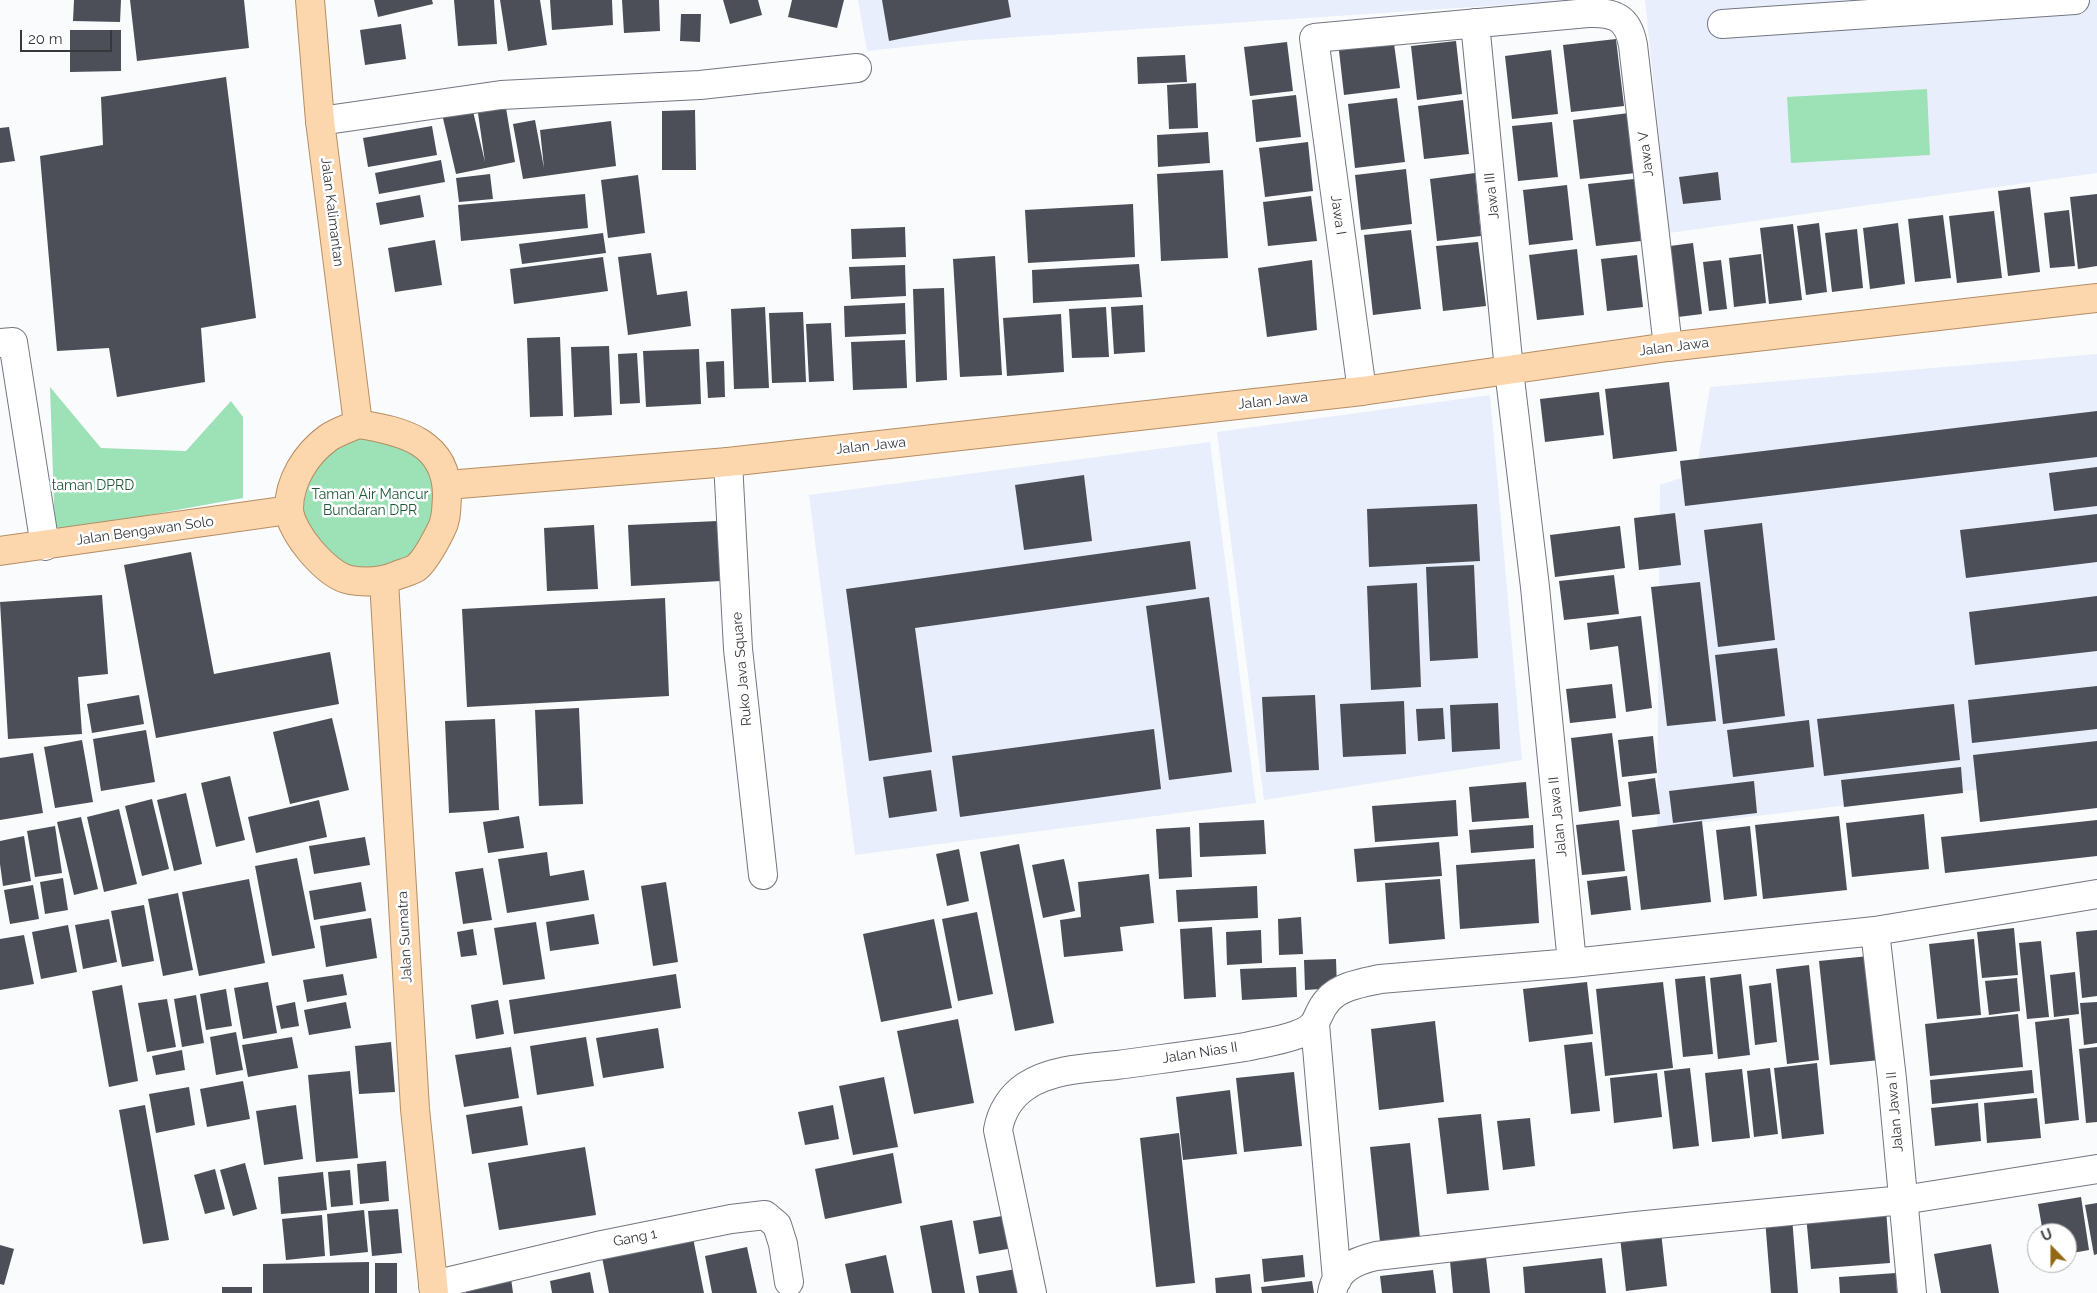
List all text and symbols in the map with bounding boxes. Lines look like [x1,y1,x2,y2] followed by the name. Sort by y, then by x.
[22,20,115,52] scale bar
[28,30,63,48] text: 20 m
[1635,130,1657,178] street label: Jawa V
[317,156,347,268] street label: Jalan Kalimantan
[1481,172,1503,220] street label: Jawa III
[1327,194,1349,236] street label: Jawa I
[1638,334,1710,360] street label: Jalan Jawa
[1237,389,1309,413] street label: Jalan Jawa
[835,434,907,458] street label: Jalan Jawa
[52,478,134,494] park label: taman DPRD
[312,487,428,520] park label: Taman Air Mancur Bundaran DPR
[75,513,215,549] street label: Jalan Bengawan Solo
[729,611,755,727] street label: Ruko Java Square
[1545,776,1571,858] street label: Jalan Jawa II
[394,891,416,983] street label: Jalan Sumatra
[1161,1039,1239,1067] street label: Jalan Nias II
[1883,1071,1907,1153] street label: Jalan Jawa II
[2027,1223,2077,1273] north arrow
[612,1226,658,1250] street label: Gang 1
[2039,1226,2055,1244] text: U

